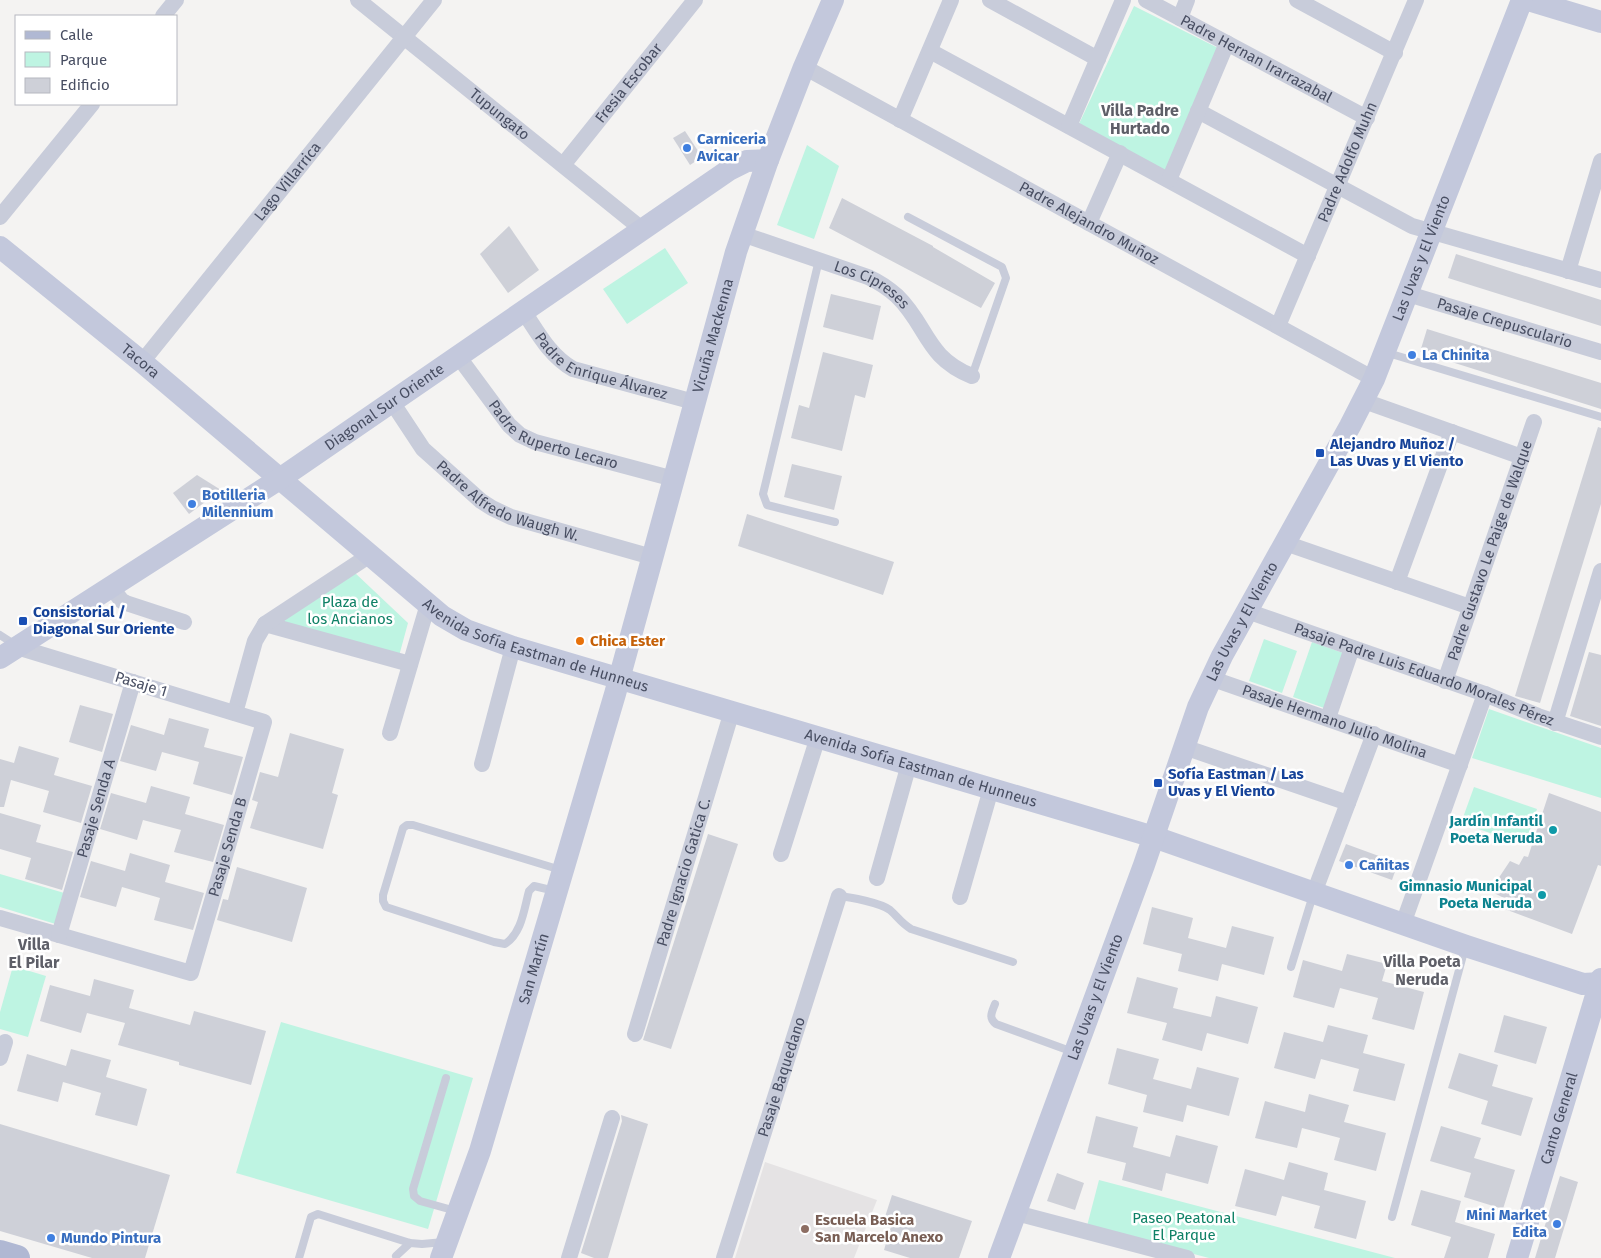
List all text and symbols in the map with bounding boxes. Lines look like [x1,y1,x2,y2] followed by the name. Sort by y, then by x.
[1177,11,1336,107] street label: Padre Hernan Irarrazabal
[15,15,178,105] legend
[60,26,93,44] text: Calle
[591,39,666,127] street label: Fresia Escobar
[60,51,107,69] text: Parque
[60,76,110,94] text: Edificio
[466,85,533,144] street label: Tupungato
[1314,99,1381,225] street label: Padre Adolfo Muhn
[1100,101,1179,138] district label: Villa Padre Hurtado
[696,130,766,165] place label: Carniceria Avicar
[250,138,325,225] street label: Lago Villarrica
[681,142,693,154] marker: Carniceria Avicar
[1016,178,1162,269] street label: Padre Alejandro Muñoz
[1389,193,1454,324] street label: Las Uvas y El Viento
[832,257,914,312] street label: Los Cipreses
[689,276,737,395] street label: Vicuña Mackenna
[1435,294,1575,352] street label: Pasaje Crepusculario
[531,329,670,404] street label: Padre Enrique Álvarez
[118,340,163,382] street label: Tacora
[1422,346,1489,364] place label: La Chinita
[1406,349,1418,361] marker: La Chinita
[321,360,447,454] street label: Diagonal Sur Oriente
[485,397,620,473] street label: Padre Ruperto Lecaro
[1329,435,1464,470] place label: Alejandro Muñoz / Las Uvas y El Viento
[1444,438,1536,663] street label: Padre Gustavo Le Paige de Walque
[1314,447,1326,459] marker: Alejandro Muñoz / Las Uvas y El Viento
[433,456,581,545] street label: Padre Alfredo Waugh W.
[202,486,273,521] place label: Botilleria Milennium
[186,498,198,510] marker: Botilleria Milennium
[1202,558,1282,684] street label: Las Uvas y El Viento
[307,593,393,628] park label: Plaza de los Ancianos
[419,595,651,696] street label: Avenida Sofía Eastman de Hunneus
[33,603,175,638] place label: Consistorial / Diagonal Sur Oriente
[17,615,29,627] marker: Consistorial / Diagonal Sur Oriente
[1292,619,1557,730] street label: Pasaje Padre Luis Eduardo Morales Pérez
[590,632,666,650] place label: Chica Ester
[574,635,586,647] marker: Chica Ester
[113,668,169,700] street label: Pasaje 1
[1240,681,1430,762] street label: Pasaje Hermano Julio Molina
[803,725,1039,811] street label: Avenida Sofía Eastman de Hunneus
[73,756,119,860] street label: Pasaje Senda A
[1168,765,1304,800] place label: Sofía Eastman / Las Uvas y El Viento
[1152,777,1164,789] marker: Sofía Eastman / Las Uvas y El Viento
[205,795,251,899] street label: Pasaje Senda B
[653,796,714,949] street label: Padre Ignacio Gatica C.
[1448,812,1544,847] place label: Jardín Infantil Poeta Neruda
[1547,824,1559,836] marker: Jardín Infantil Poeta Neruda
[1359,856,1410,874] place label: Cañitas
[1343,859,1355,871] marker: Cañitas
[1399,877,1533,912] place label: Gimnasio Municipal Poeta Neruda
[1536,889,1548,901] marker: Gimnasio Municipal Poeta Neruda
[515,931,553,1006] street label: San Martín
[1064,931,1127,1063] street label: Las Uvas y El Viento
[9,935,60,972] district label: Villa El Pilar
[1382,952,1461,989] district label: Villa Poeta Neruda
[754,1015,809,1139] street label: Pasaje Baquedano
[1537,1069,1582,1167] street label: Canto General
[1466,1206,1547,1241] place label: Mini Market Edita
[1132,1209,1236,1244] park label: Paseo Peatonal El Parque
[815,1211,944,1246] place label: Escuela Basica San Marcelo Anexo
[1551,1218,1563,1230] marker: Mini Market Edita
[799,1223,811,1235] marker: Escuela Basica San Marcelo Anexo
[61,1229,161,1247] place label: Mundo Pintura
[45,1232,57,1244] marker: Mundo Pintura

